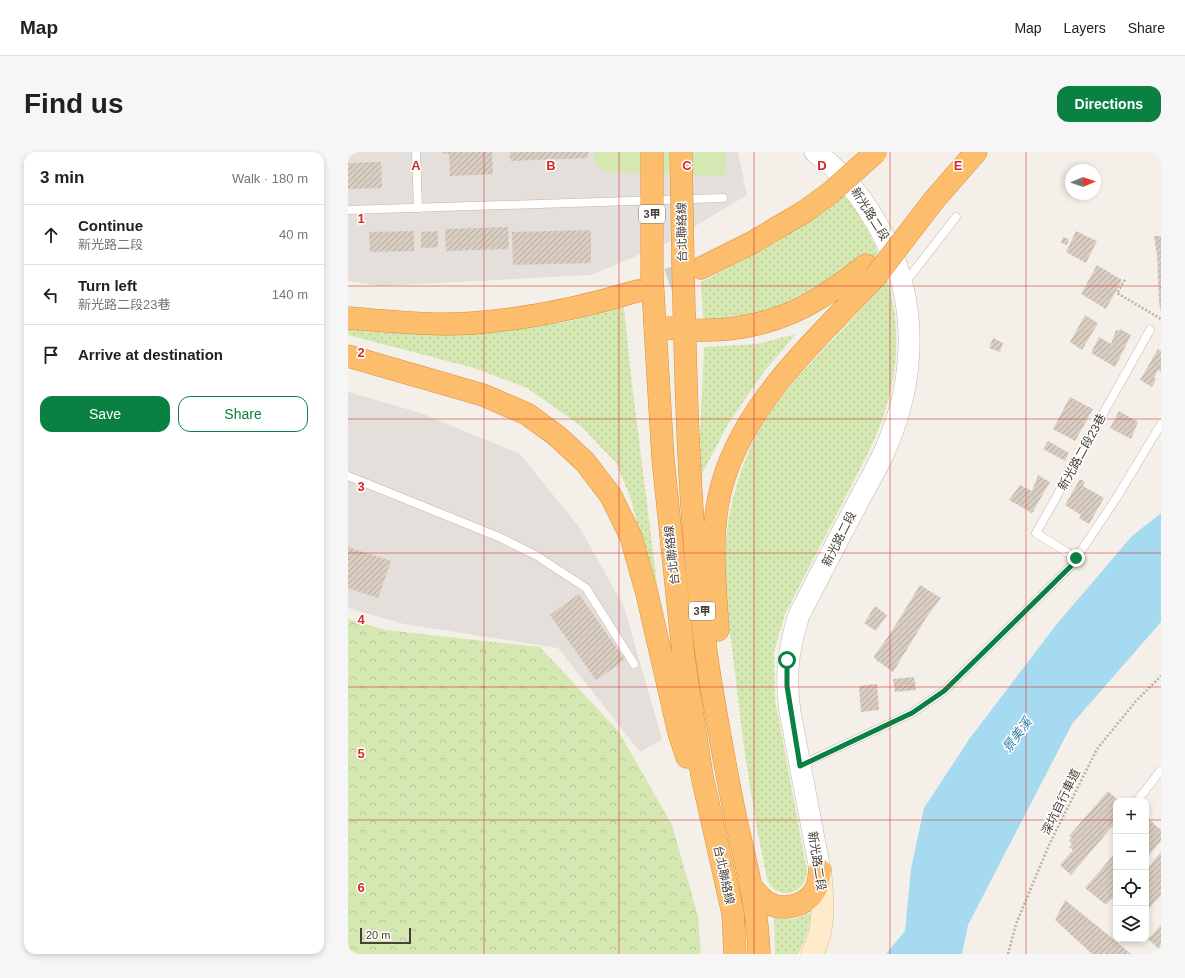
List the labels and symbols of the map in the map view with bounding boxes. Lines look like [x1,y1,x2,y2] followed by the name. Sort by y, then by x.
[411,158,421,173] text: A
[546,158,556,173] text: B
[682,158,692,173] text: C
[817,158,827,173] text: D
[954,158,963,173] text: E
[1065,164,1101,200] north arrow
[848,185,892,243] street label: 新光路二段
[674,202,690,262] street label: 台北聯絡線
[639,205,665,223] road number: 3甲
[357,211,365,226] text: 1
[357,345,365,360] text: 2
[1055,411,1109,493] street label: 新光路二段23巷
[357,479,365,494] text: 3
[819,509,859,569] street label: 新光路二段
[662,524,682,586] street label: 台北聯絡線
[1067,549,1085,567] route end
[689,602,715,620] road number: 3甲
[357,612,365,627] text: 4
[778,651,796,669] route start
[999,713,1036,755] water label: 景美溪
[357,746,365,761] text: 5
[1039,767,1083,837] street label: 深坑自行車道
[805,830,829,892] street label: 新光路二段
[711,844,737,906] street label: 台北聯絡線
[357,880,365,895] text: 6
[360,926,411,945] scale bar

